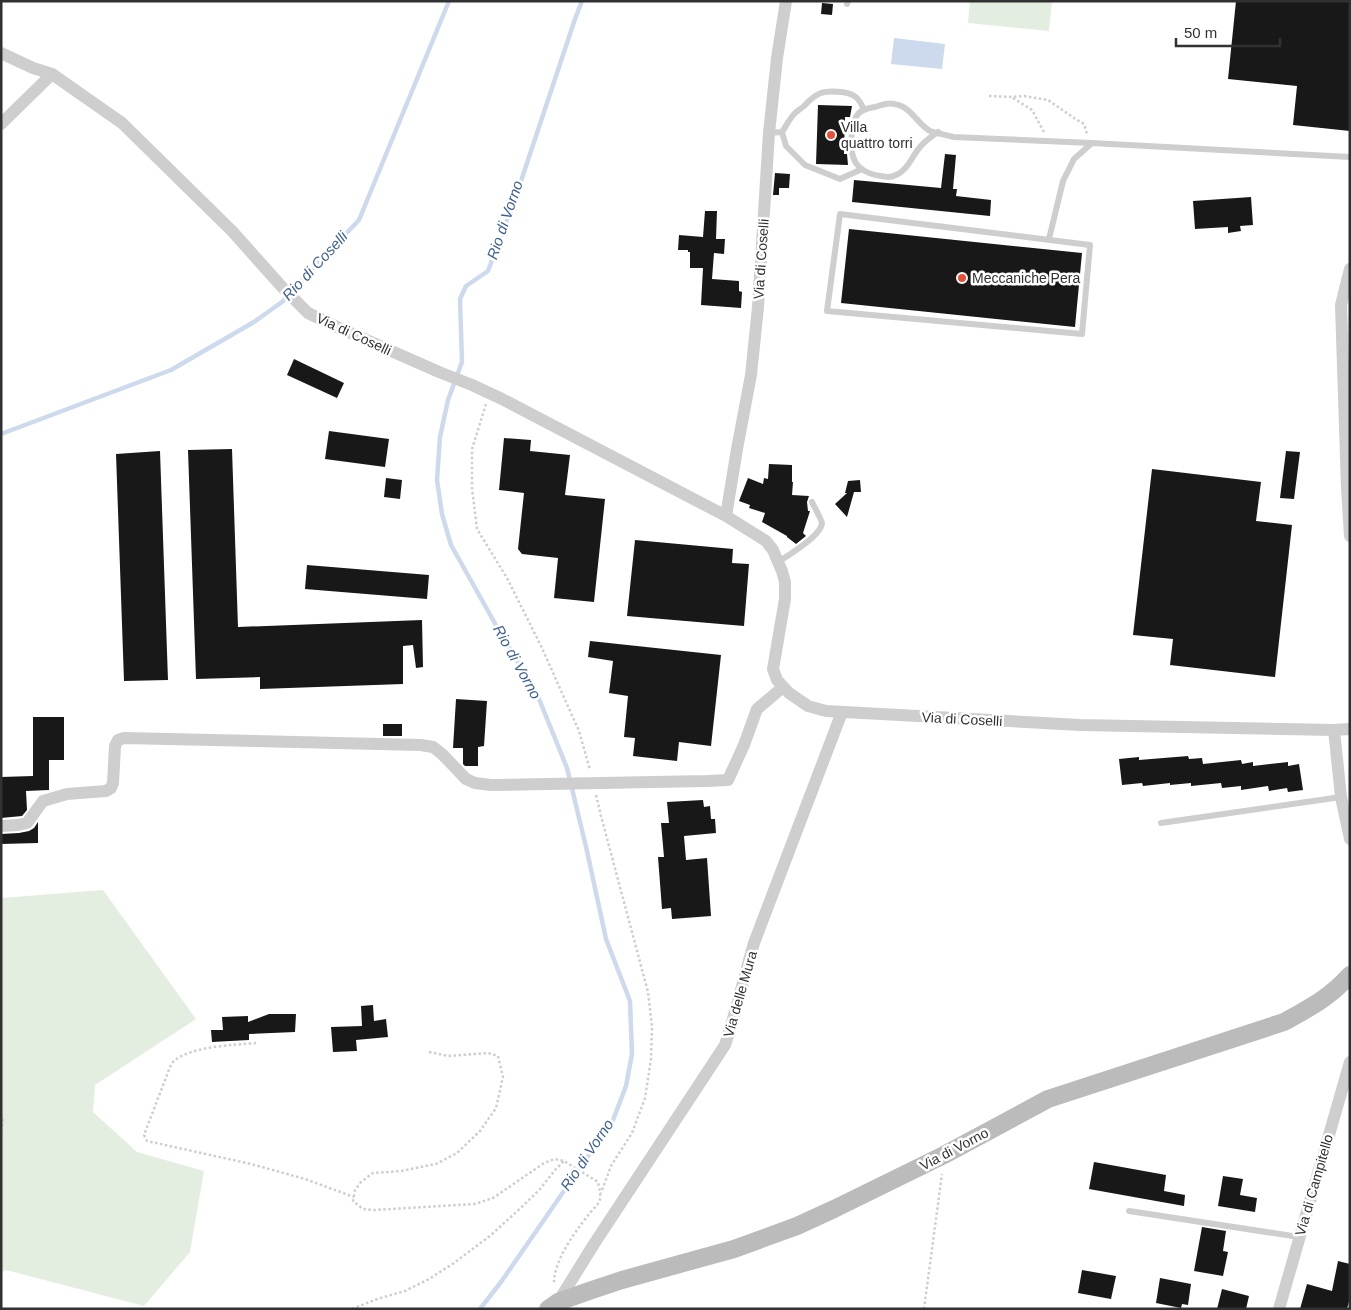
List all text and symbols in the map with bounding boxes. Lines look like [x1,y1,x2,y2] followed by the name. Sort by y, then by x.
[1176,15,1280,47] scale bar
[1184,24,1217,41] text: 50 m
[841,119,913,151] place label: Villa quattro torri
[825,129,837,141] marker: Villa quattro torri
[483,178,526,261] water label: Rio di Vorno
[750,218,772,300] street label: Via di Coselli
[279,227,351,303] water label: Rio di Coselli
[972,270,1080,286] place label: Meccaniche Pera
[956,272,968,284] marker: Meccaniche Pera
[314,310,394,358] street label: Via di Coselli
[490,622,545,702] water label: Rio di Vorno
[921,709,1003,729] street label: Via di Coselli
[720,949,760,1039] street label: Via delle Mura
[557,1116,617,1193] water label: Rio di Vorno
[917,1124,991,1174] street label: Via di Vorno
[1292,1132,1336,1238] street label: Via di Campitello

